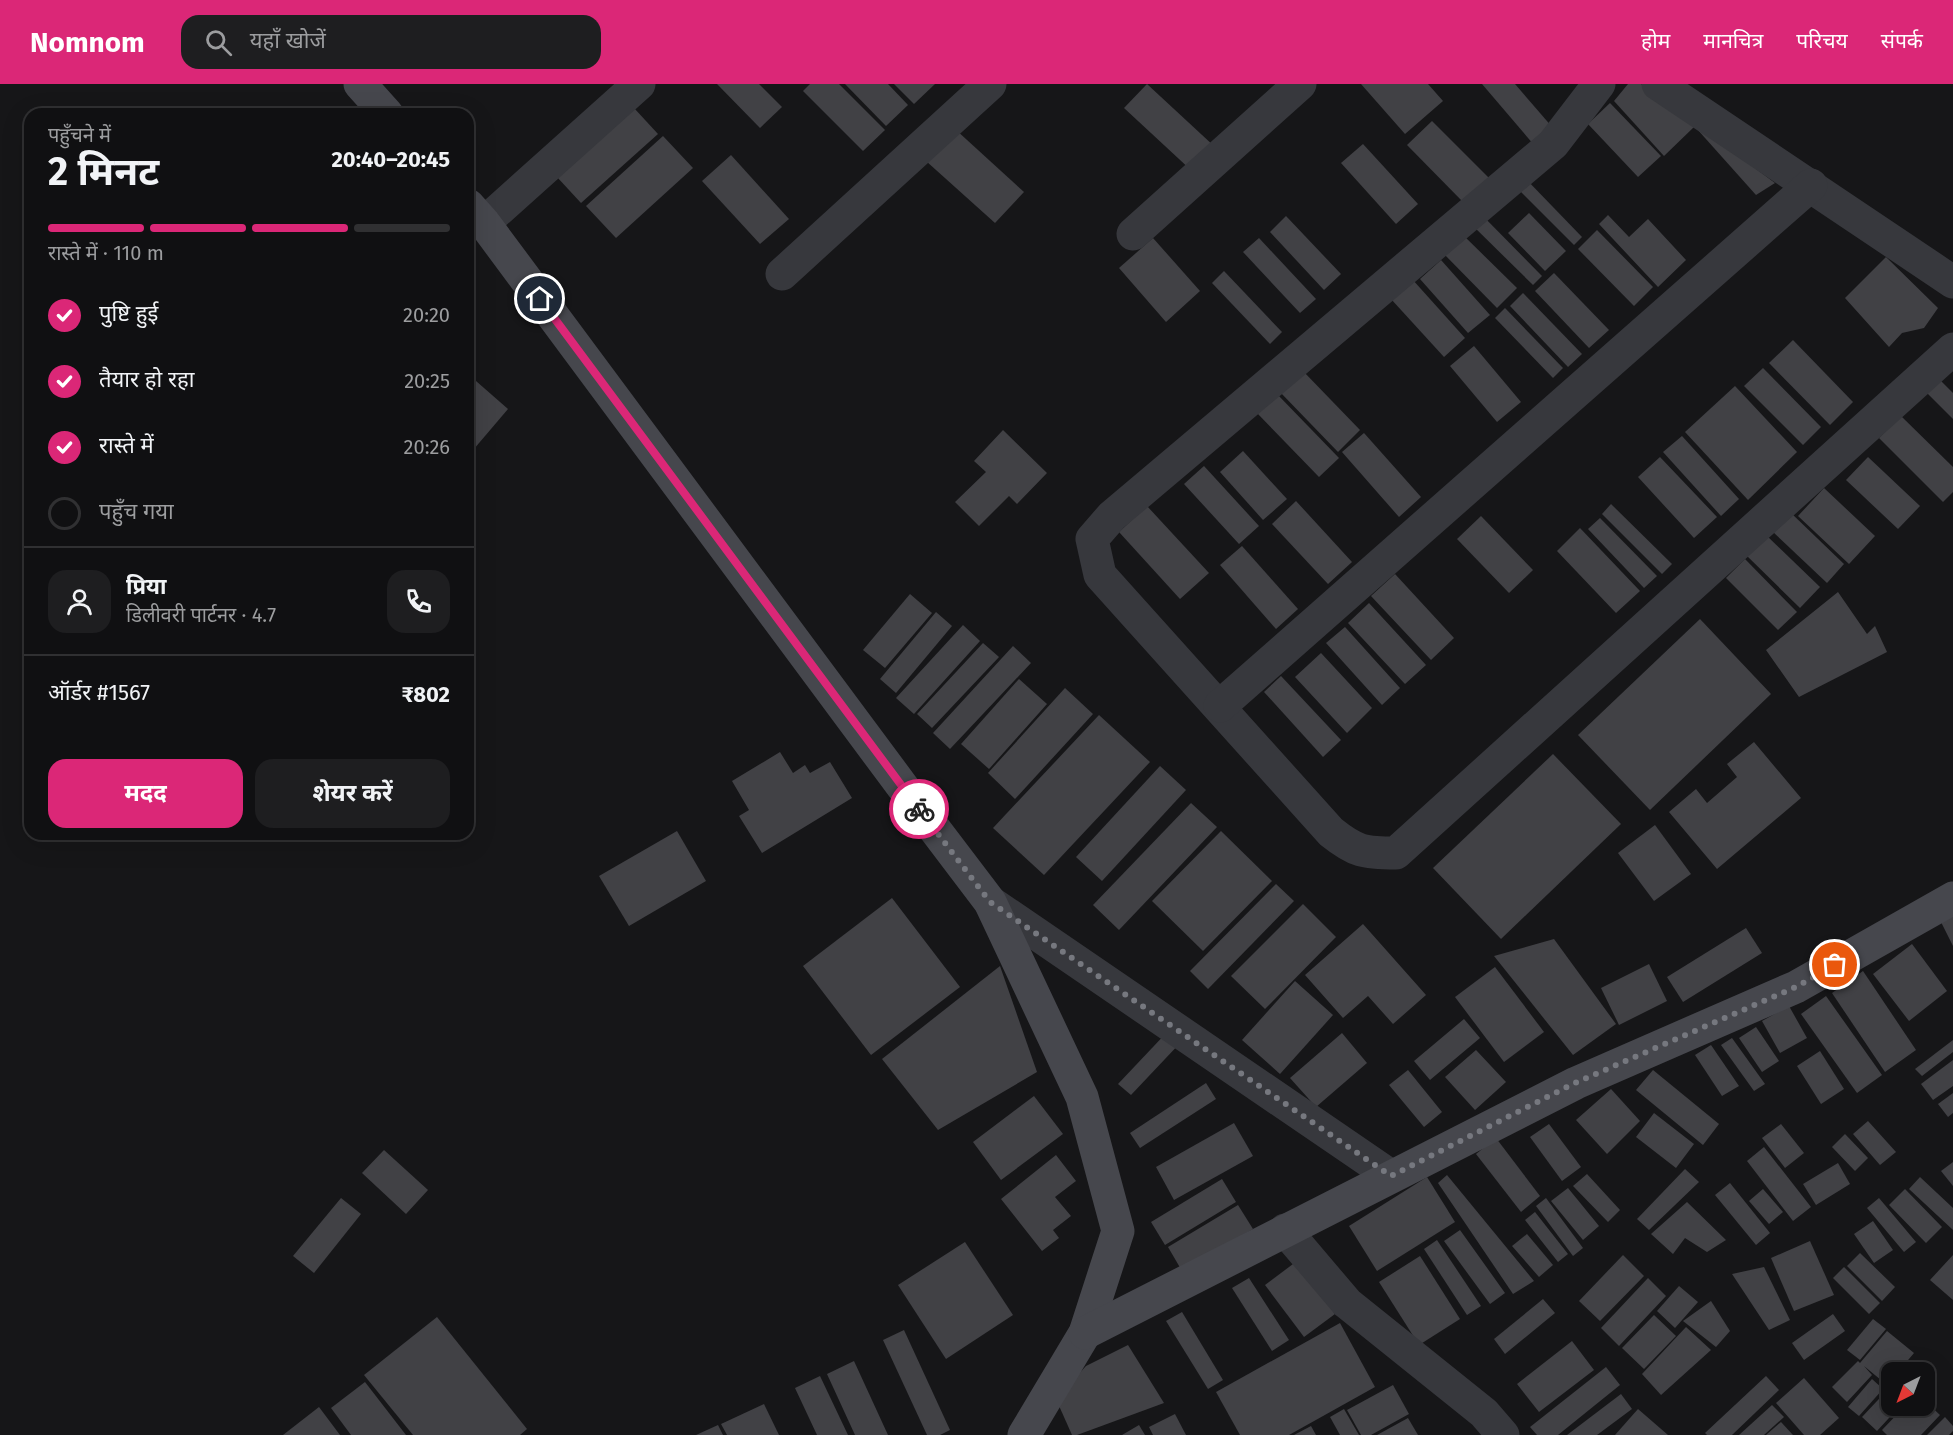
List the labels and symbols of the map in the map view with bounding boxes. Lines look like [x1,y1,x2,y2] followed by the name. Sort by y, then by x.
[514,273,565,324] pin
[889,779,949,839] courier
[1809,939,1860,990] pin
[1881,1362,1935,1416] north arrow

